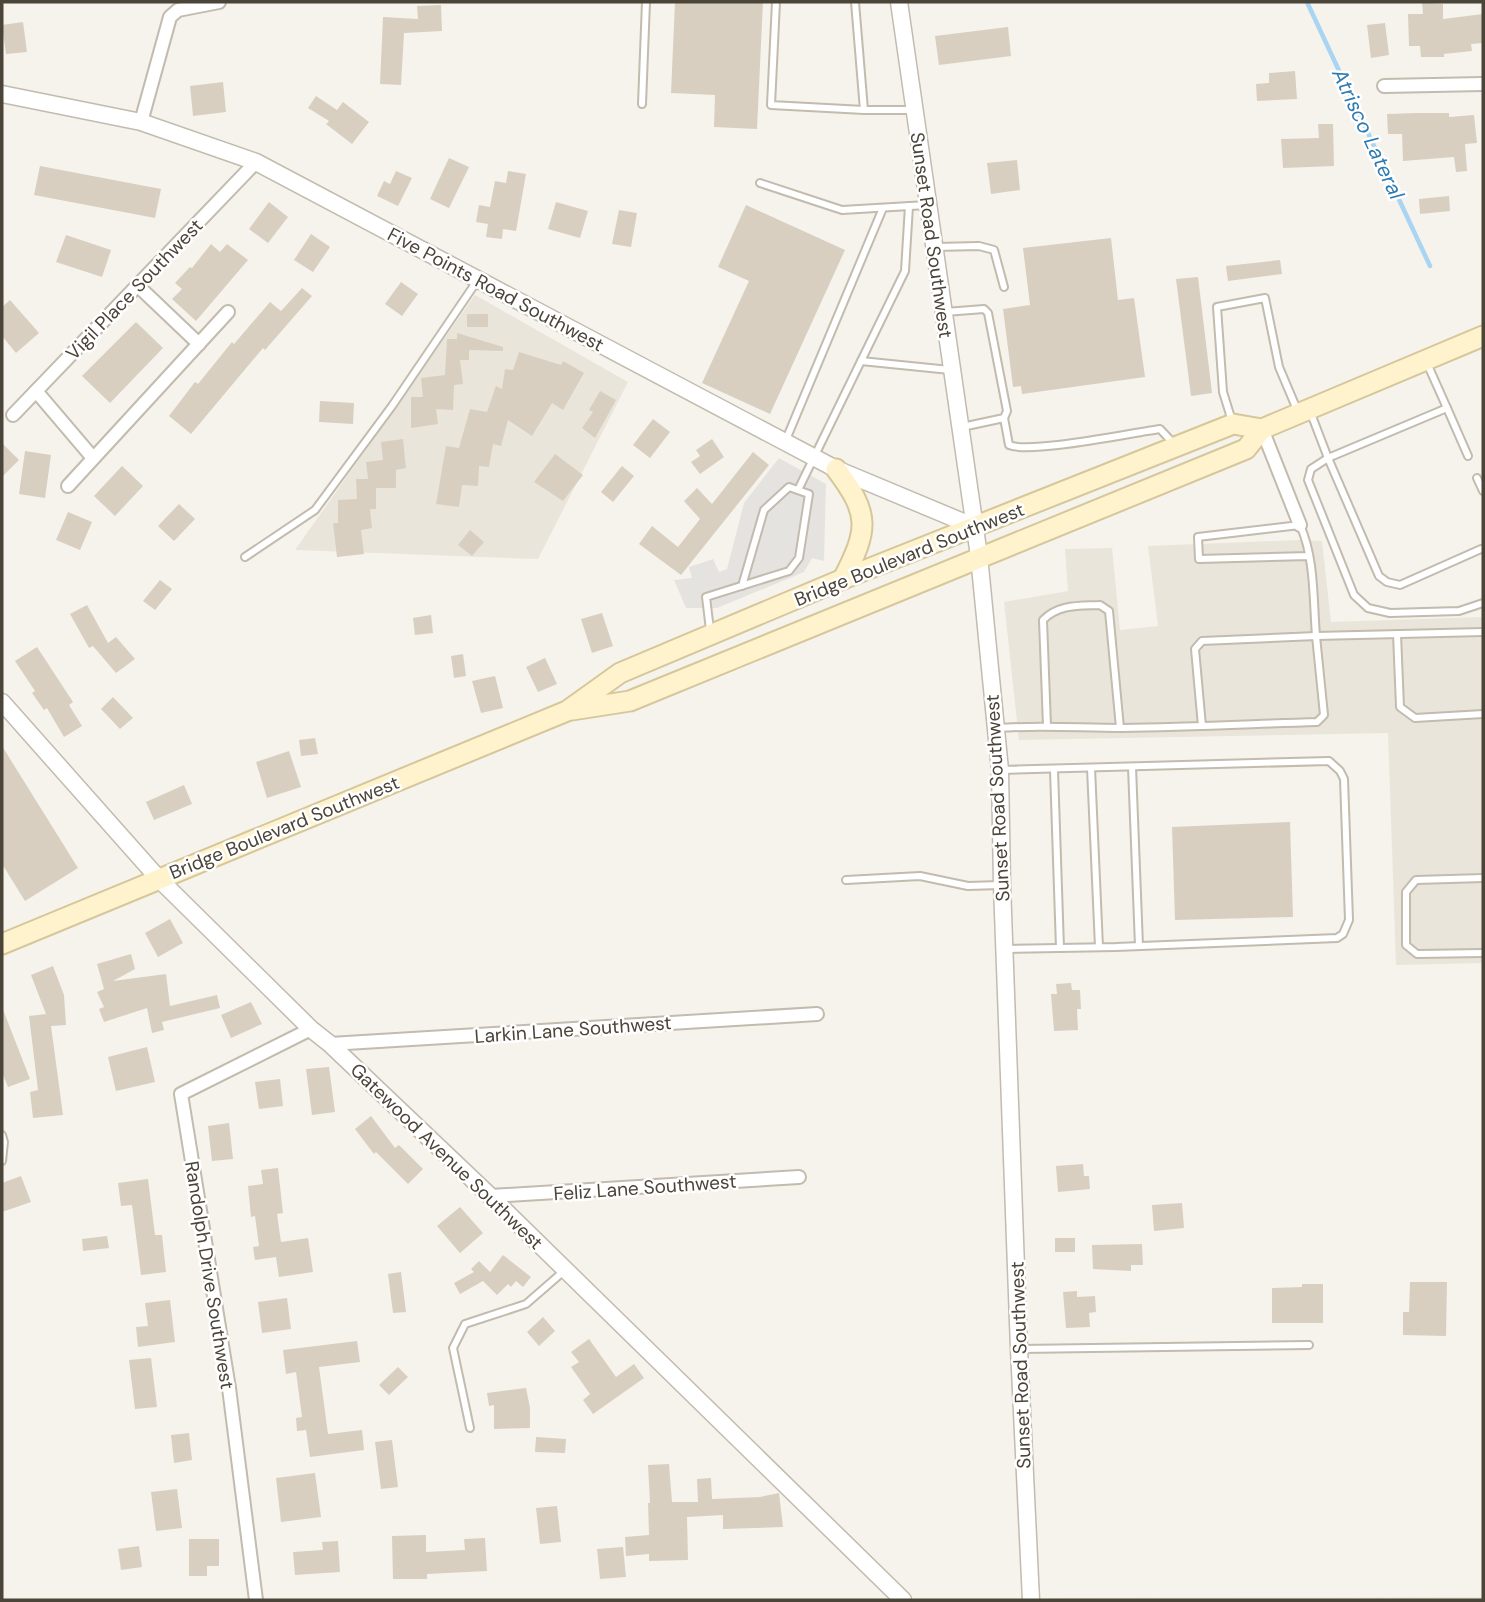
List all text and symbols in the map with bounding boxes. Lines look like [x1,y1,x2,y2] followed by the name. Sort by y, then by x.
[1325,63,1411,204] water label: Atrisco Lateral
[905,131,958,340] street label: Sunset Road Southwest
[60,213,208,365] street label: Vigil Place Southwest
[383,222,608,357] street label: Five Points Road Southwest
[791,497,1028,612] street label: Bridge Boulevard Southwest
[980,694,1015,902] street label: Sunset Road Southwest
[166,770,403,885] street label: Bridge Boulevard Southwest
[474,1010,672,1049] street label: Larkin Lane Southwest
[345,1058,548,1255] street label: Gatewood Avenue Southwest
[179,1159,240,1391] street label: Randolph Drive Southwest
[553,1169,737,1206] street label: Feliz Lane Southwest
[1004,1261,1037,1469] street label: Sunset Road Southwest

